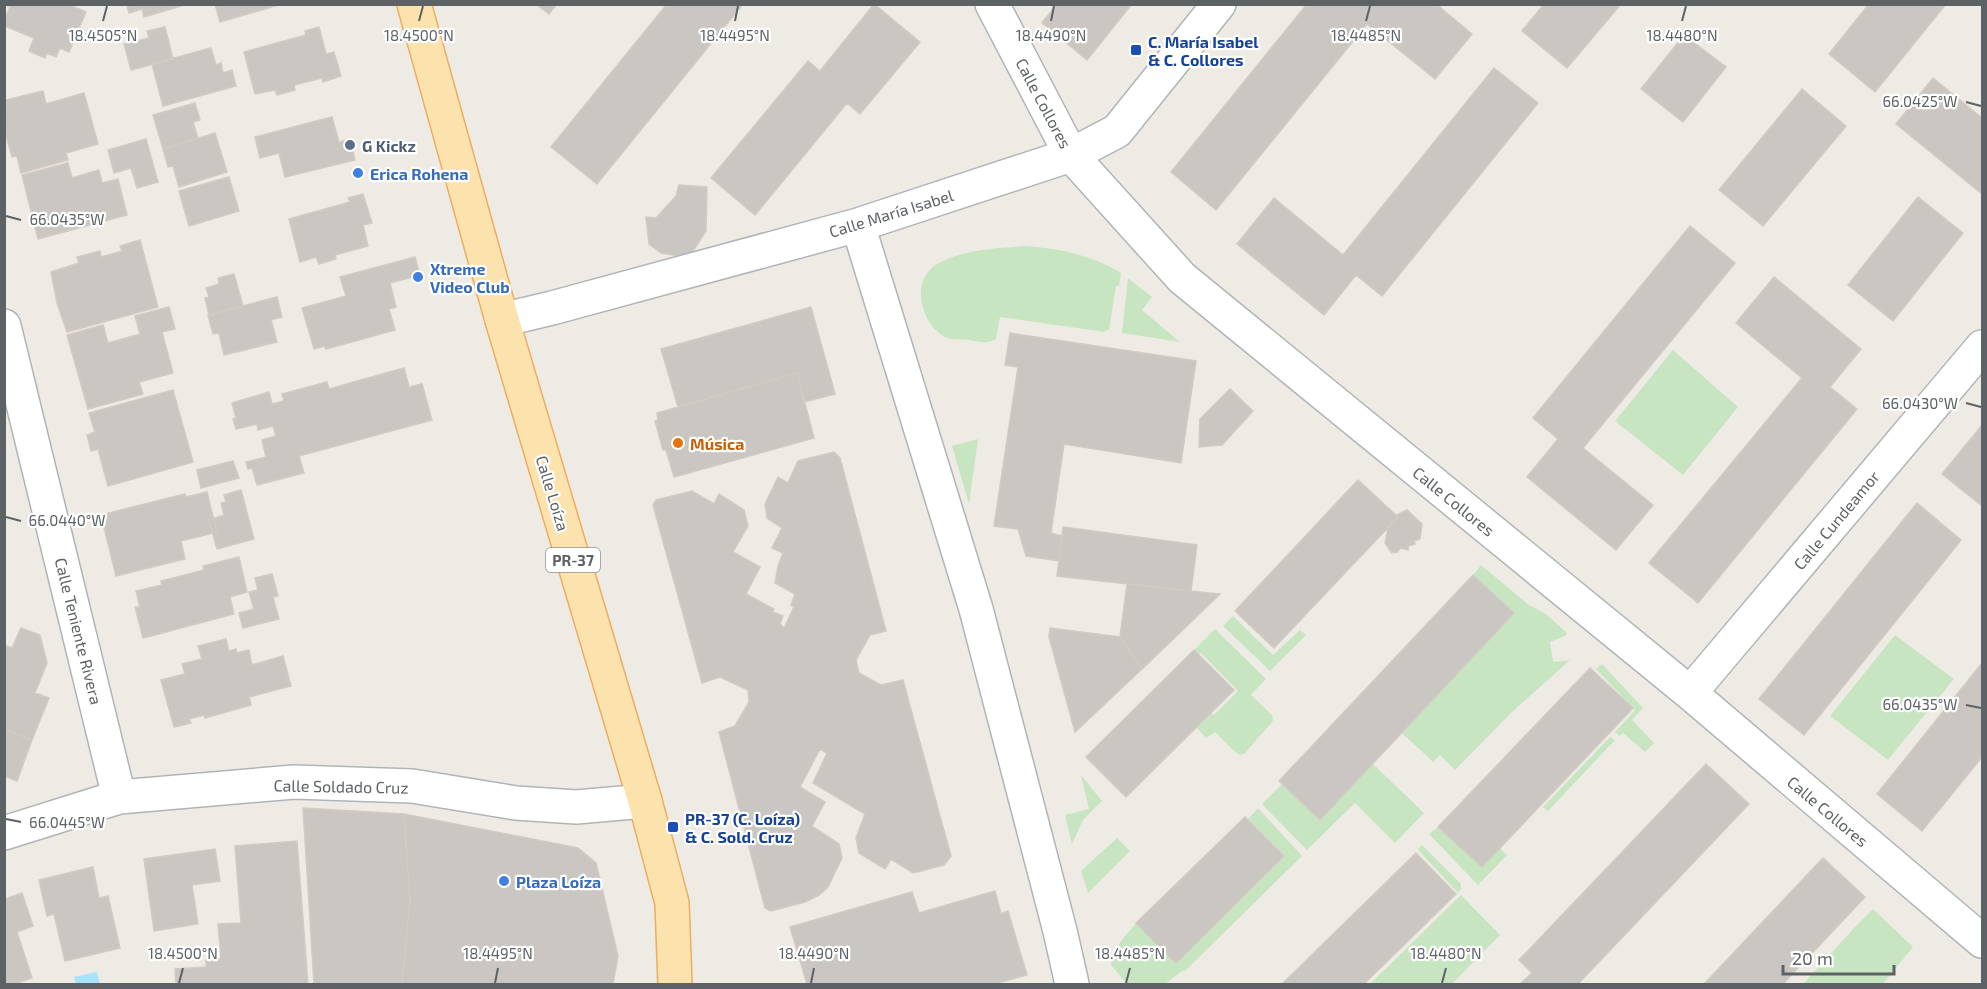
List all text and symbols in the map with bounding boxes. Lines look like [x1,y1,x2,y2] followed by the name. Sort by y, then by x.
[69,26,137,44] text: 18.4505°N
[384,26,454,44] text: 18.4500°N
[700,26,770,44] text: 18.4495°N
[1016,26,1086,44] text: 18.4490°N
[1331,26,1401,44] text: 18.4485°N
[1647,26,1718,44] text: 18.4480°N
[1148,32,1259,69] place label: C. María Isabel & C. Collores
[1129,43,1143,57] marker: C. María Isabel & C. Collores
[1012,55,1076,151] street label: Calle Collores
[1882,92,1958,110] text: 66.0425°W
[362,136,416,155] place label: G Kickz
[343,138,357,152] marker: G Kickz
[370,164,468,183] place label: Erica Rohena
[351,166,365,180] marker: Erica Rohena
[827,185,956,241] street label: Calle María Isabel
[30,210,104,228] text: 66.0435°W
[430,259,510,296] place label: Xtreme Video Club
[411,270,425,284] marker: Xtreme Video Club
[1882,394,1958,412] text: 66.0430°W
[690,434,744,453] place label: Música
[671,436,685,450] marker: Música
[533,453,573,533] street label: Calle Loíza
[1409,462,1499,540] street label: Calle Collores
[1789,466,1883,573] street label: Calle Cundeamor
[29,511,105,529] text: 66.0440°W
[546,548,600,572] road number: PR-37
[52,556,106,706] street label: Calle Teniente Rivera
[1883,695,1957,713] text: 66.0435°W
[1784,772,1872,850] street label: Calle Collores
[273,775,409,797] street label: Calle Soldado Cruz
[685,809,800,846] place label: PR-37 (C. Loíza) & C. Sold. Cruz
[29,813,105,831] text: 66.0445°W
[666,820,680,834] marker: PR-37 (C. Loíza) & C. Sold. Cruz
[516,872,601,891] place label: Plaza Loíza
[497,874,511,888] marker: Plaza Loíza
[1783,938,1894,976] scale bar
[148,944,218,962] text: 18.4500°N
[463,944,533,962] text: 18.4495°N
[779,944,849,962] text: 18.4490°N
[1095,944,1165,962] text: 18.4485°N
[1411,944,1482,962] text: 18.4480°N
[1792,947,1833,969] text: 20 m

